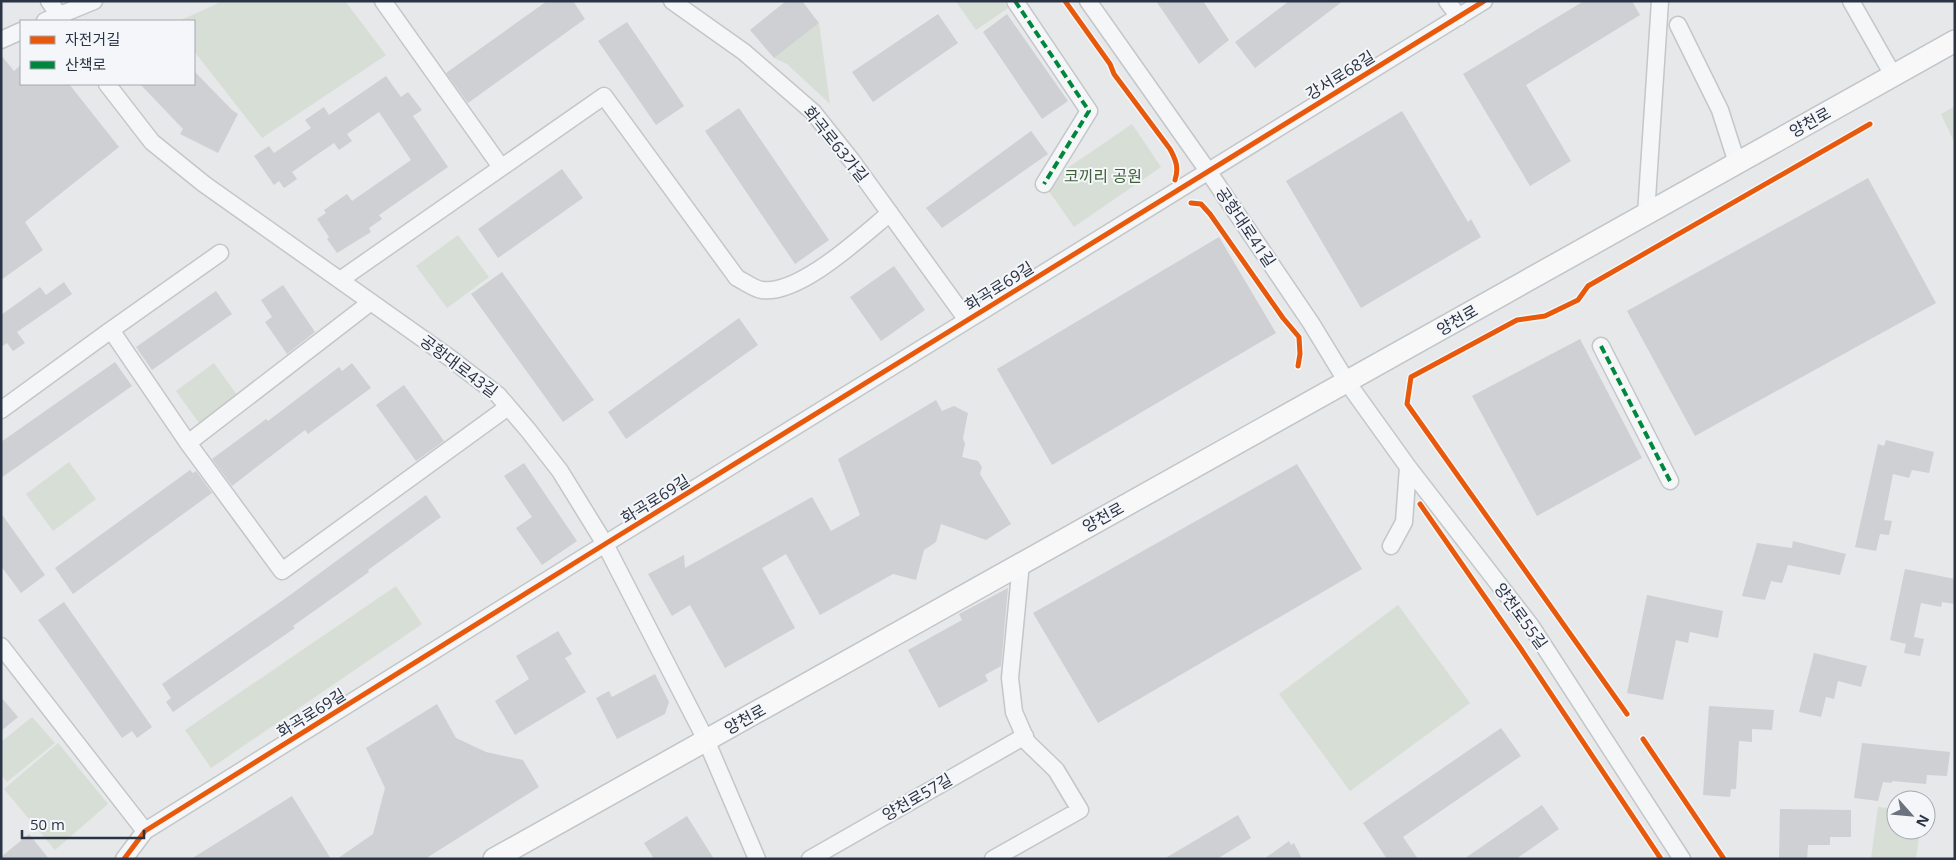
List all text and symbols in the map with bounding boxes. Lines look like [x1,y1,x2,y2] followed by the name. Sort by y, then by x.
[20,20,195,85] legend
[65,29,120,49] text: 자전거길
[1301,45,1379,105] street label: 강서로68길
[65,54,106,74] text: 산책로
[799,101,873,187] street label: 화곡로63가길
[1785,102,1835,142] street label: 양천로
[1064,165,1142,187] park label: 코끼리 공원
[1211,183,1281,271] street label: 공항대로41길
[960,256,1038,316] street label: 화곡로69길
[1432,299,1482,341] street label: 양천로
[416,330,502,402] street label: 공항대로43길
[616,469,694,529] street label: 화곡로69길
[1078,497,1128,537] street label: 양천로
[1489,578,1553,654] street label: 양천로55길
[272,683,350,743] street label: 화곡로69길
[720,699,770,739] street label: 양천로
[878,768,956,826] street label: 양천로57길
[1886,790,1936,840] north arrow
[22,808,145,840] scale bar
[1912,812,1934,831] text: N
[30,814,65,834] text: 50 m

